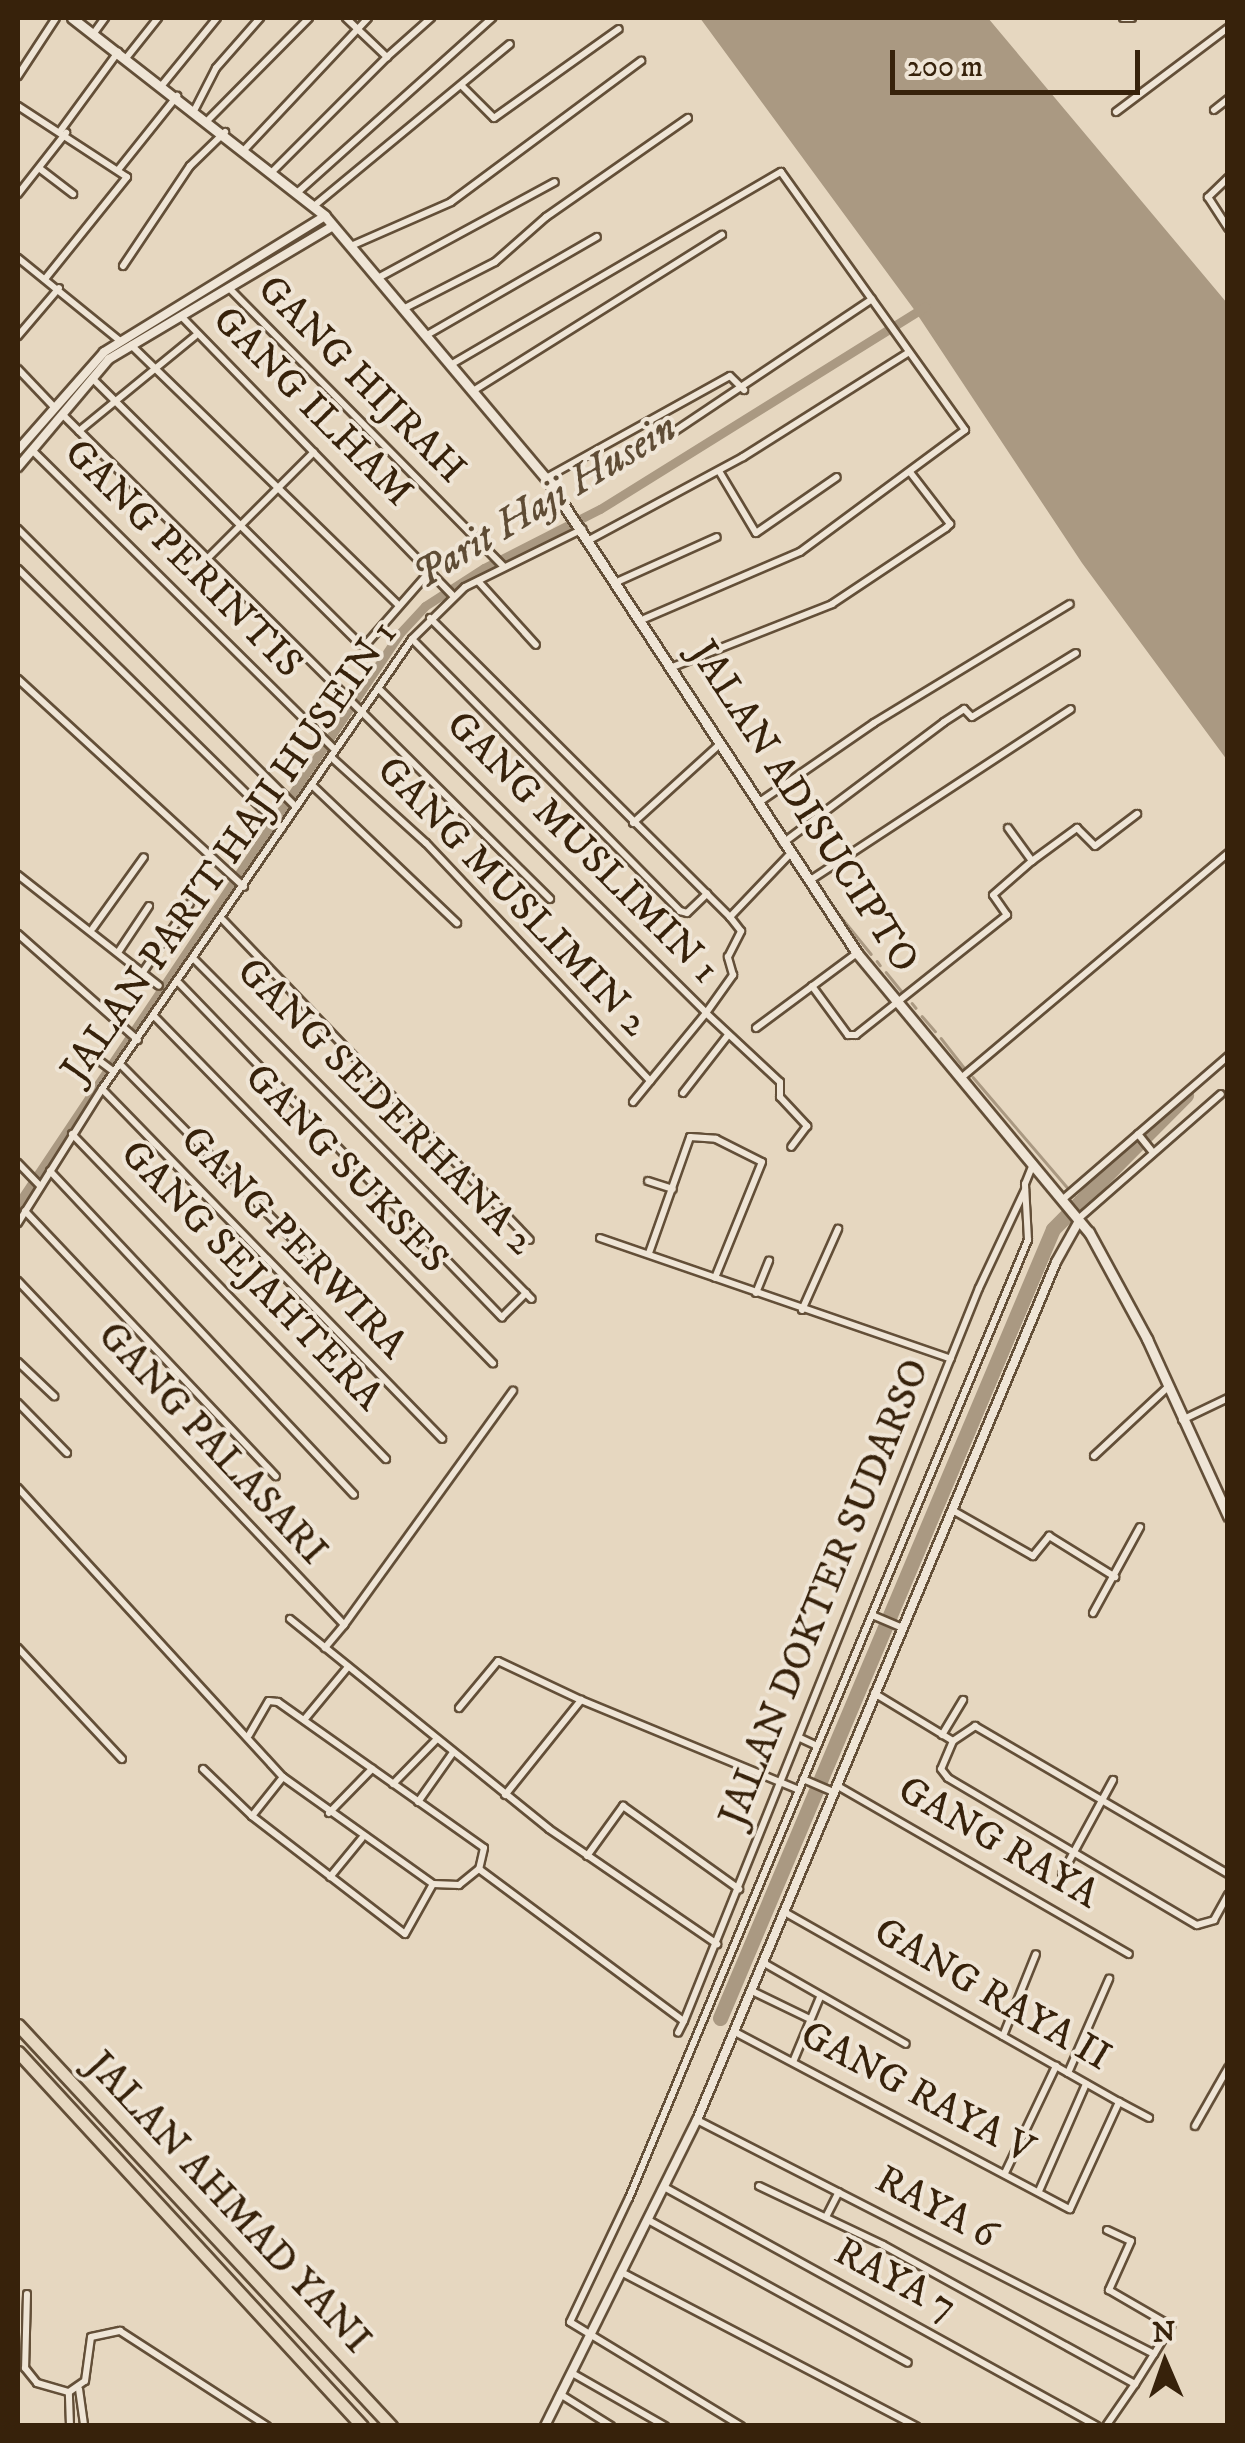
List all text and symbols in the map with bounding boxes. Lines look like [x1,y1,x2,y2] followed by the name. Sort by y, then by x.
[895,30,1145,92] scale bar
[907,49,983,86] text: 200 m
[247,266,475,494] street label: GANG HIJRAH
[202,297,422,517] street label: GANG ILHAM
[404,403,686,601] water label: Parit Haji Husein
[54,430,312,688] street label: GANG PERINTIS
[52,612,408,1092] street label: JALAN PARIT HAJI HUSEIN 1
[678,632,928,982] street label: JALAN ADISUCIPTO
[436,702,728,994] street label: GANG MUSLIMIN 1
[366,747,658,1047] street label: GANG MUSLIMIN 2
[226,948,544,1266] street label: GANG SEDERHANA 2
[234,1054,458,1284] street label: GANG SUKSES
[170,1117,416,1369] street label: GANG PERWIRA
[110,1131,392,1421] street label: GANG SEJAHTERA
[87,1313,337,1575] street label: GANG PALASARI
[709,1353,941,1833] street label: JALAN DOKTER SUDARSO
[889,1766,1107,1920] street label: GANG RAYA
[865,1908,1119,2082] street label: GANG RAYA II
[792,2011,1042,2175] street label: GANG RAYA V
[76,2042,380,2364] street label: JALAN AHMAD YANI
[867,2156,1005,2260] street label: RAYA 6
[826,2228,964,2332] street label: RAYA 7
[1115,2313,1215,2413] north arrow
[1152,2315,1176,2350] text: N

